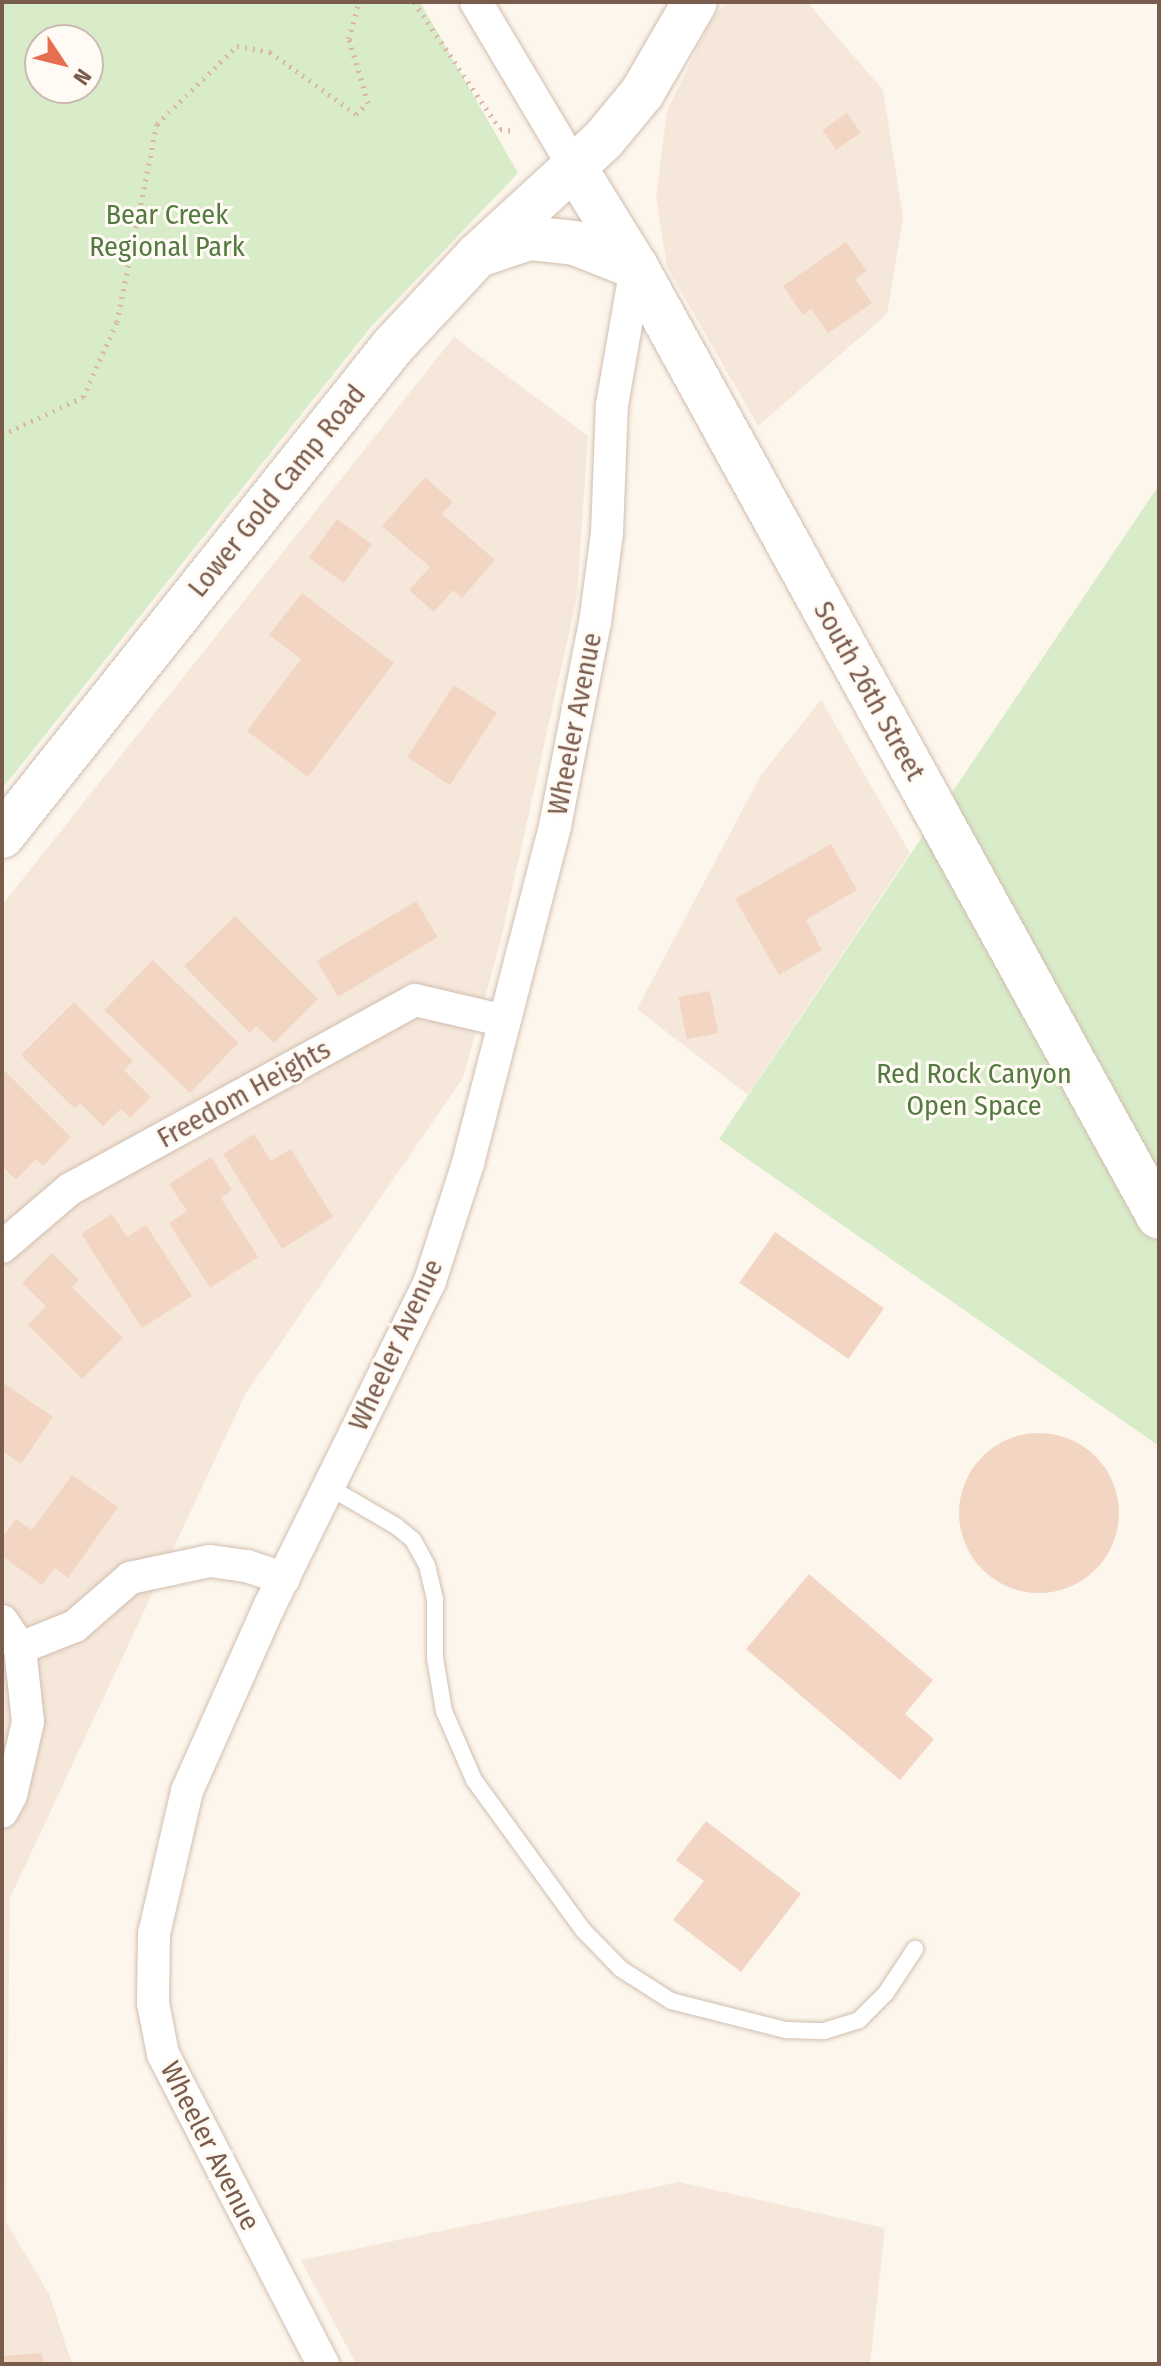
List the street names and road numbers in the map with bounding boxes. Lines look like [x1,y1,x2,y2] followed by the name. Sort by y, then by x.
[181,378,373,604] street label: Lower Gold Camp Road
[806,596,932,786] street label: South 26th Street
[541,630,609,818] street label: Wheeler Avenue
[152,1033,336,1155] street label: Freedom Heights
[342,1254,450,1436] street label: Wheeler Avenue
[153,2056,267,2236] street label: Wheeler Avenue

